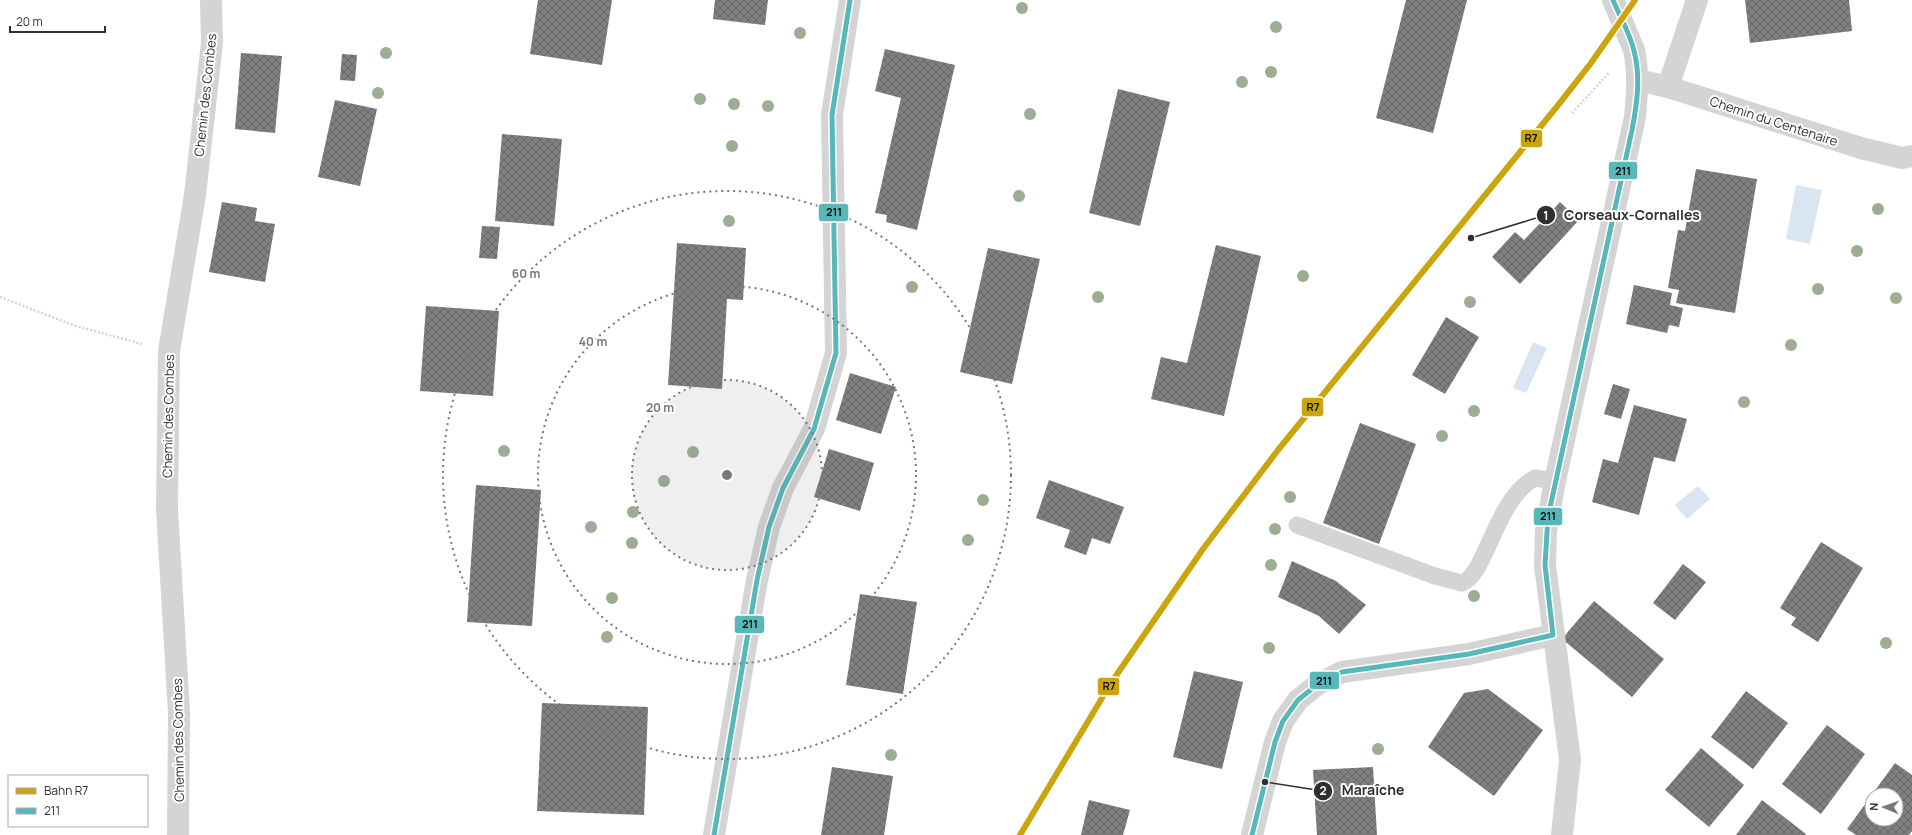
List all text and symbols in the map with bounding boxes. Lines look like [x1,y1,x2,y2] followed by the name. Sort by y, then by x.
[10,8,105,34] scale bar
[16,13,43,30] text: 20 m
[190,32,220,157] street label: Chemin des Combes
[1708,92,1841,150] street label: Chemin du Centenaire
[1520,129,1543,148] line badge: R7
[1524,130,1538,145] text: R7
[1608,161,1638,180] line badge: 211
[1615,163,1631,178] text: 211
[1536,202,1708,228] callout: Corseaux-Cornalles
[818,203,849,222] line badge: 211
[826,204,842,219] text: 211
[1564,205,1700,224] text: Corseaux-Cornalles
[1543,207,1549,224] text: 1
[512,265,540,282] text: 60 m
[579,333,607,350] text: 40 m
[158,354,178,478] street label: Chemin des Combes
[1301,397,1324,417] line badge: R7
[646,399,674,416] text: 20 m
[1306,399,1320,414] text: R7
[720,468,734,482] centre of rings
[1533,507,1563,526] line badge: 211
[1540,508,1556,523] text: 211
[734,615,765,634] line badge: 211
[742,616,758,631] text: 211
[1309,671,1340,690] line badge: 211
[1316,673,1332,688] text: 211
[1097,677,1120,696] line badge: R7
[168,678,188,802] street label: Chemin des Combes
[1102,678,1116,693] text: R7
[8,775,148,827] legend
[1313,778,1412,804] callout: Maraîche
[1342,780,1404,799] text: Maraîche
[44,782,88,799] text: Bahn R7
[1319,782,1327,799] text: 2
[1864,787,1904,827] north arrow
[44,802,60,819] text: 211
[1866,802,1881,811] text: N

